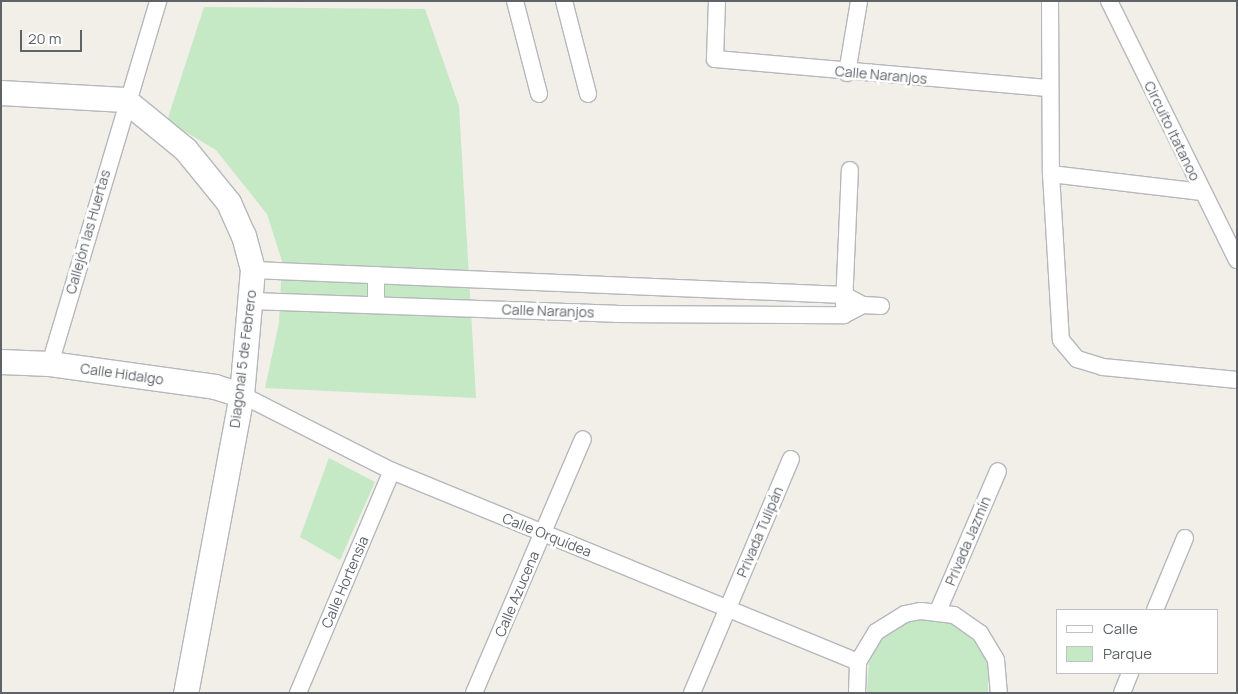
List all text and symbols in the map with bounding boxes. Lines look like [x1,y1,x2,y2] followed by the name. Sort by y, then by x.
[22,20,85,52] scale bar
[28,28,61,49] text: 20 m
[834,63,928,87] street label: Calle Naranjos
[1141,78,1203,184] street label: Circuito Itatanoo
[62,168,114,296] street label: Callejón las Huertas
[226,289,260,429] street label: Diagonal 5 de Febrero
[501,301,595,321] street label: Calle Naranjos
[79,360,165,388] street label: Calle Hidalgo
[733,484,787,580] street label: Privada Tulipán
[942,494,994,588] street label: Privada Jazmín
[500,510,594,560] street label: Calle Orquídea
[318,534,372,630] street label: Calle Hortensia
[491,549,543,639] street label: Calle Azucena
[1056,609,1218,674] legend
[1103,618,1138,639] text: Calle
[1103,643,1152,664] text: Parque

